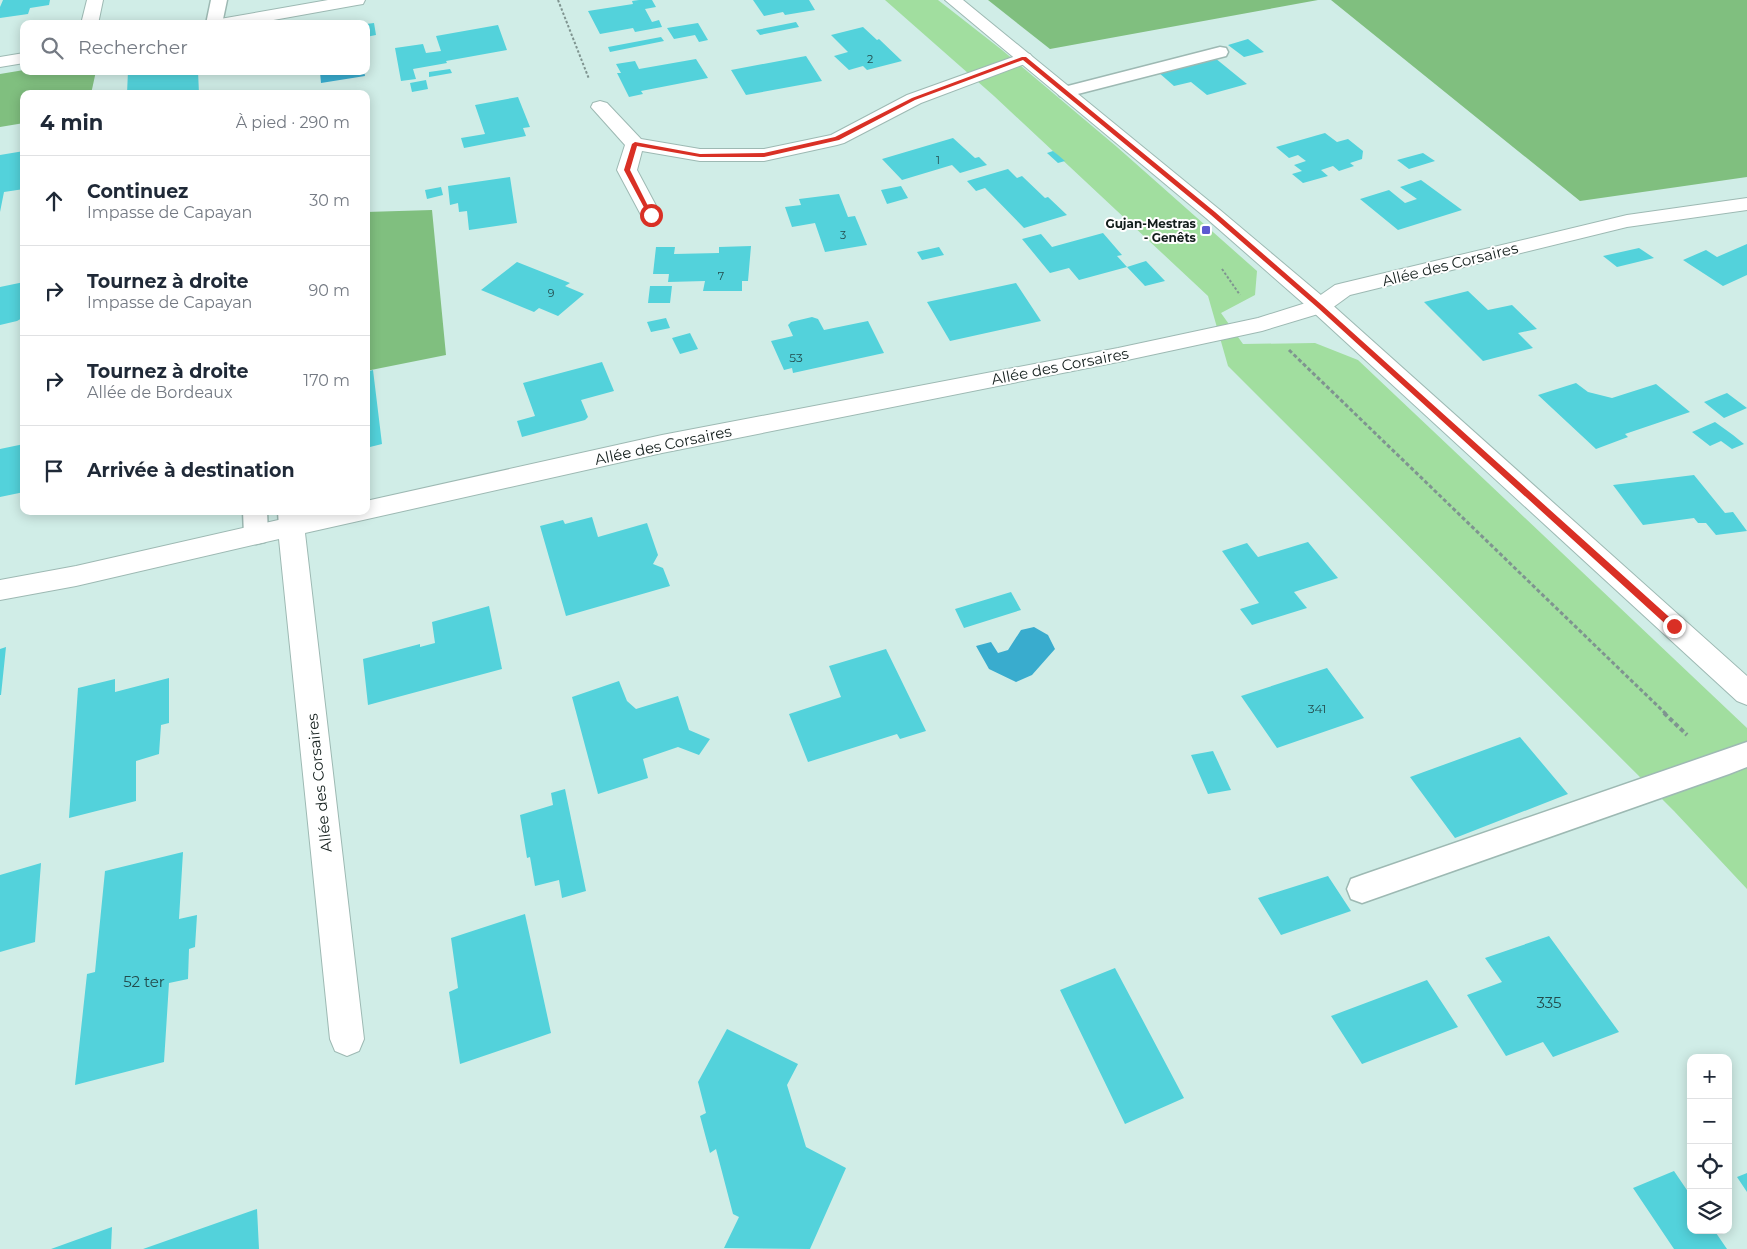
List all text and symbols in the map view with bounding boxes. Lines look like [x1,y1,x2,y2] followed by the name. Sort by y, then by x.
[20,20,370,75] search box
[38,34,66,62] icon: search
[78,36,188,59] text: Rechercher
[867,52,873,66] house number: 2
[40,110,103,135] text: 4 min
[236,113,350,132] text: À pied · 290 m
[936,153,940,167] house number: 1
[87,180,188,203] text: Continuez
[40,187,68,215] icon: ahead
[309,191,350,210] text: 30 m
[87,203,252,222] text: Impasse de Capayan
[640,204,663,227] route start
[1105,216,1197,245] place label: Gujan-Mestras - Genêts
[1200,224,1212,236] marker: Gujan-Mestras - Genêts
[840,228,846,242] house number: 3
[1380,238,1520,290] street label: Allée des Corsaires
[718,269,724,283] house number: 7
[87,270,248,293] text: Tournez à droite
[40,277,68,305] icon: right
[308,281,350,300] text: 90 m
[548,286,555,300] house number: 9
[87,293,252,312] text: Impasse de Capayan
[990,343,1130,389] street label: Allée des Corsaires
[789,350,803,365] house number: 53
[87,360,248,383] text: Tournez à droite
[40,367,68,395] icon: right
[303,371,350,390] text: 170 m
[87,383,233,402] text: Allée de Bordeaux
[593,421,733,469] street label: Allée des Corsaires
[40,457,68,485] icon: arrive
[87,459,295,482] text: Arrivée à destination
[1663,615,1686,638] route end
[1308,701,1326,716] house number: 341
[302,713,336,853] street label: Allée des Corsaires
[123,972,165,991] house number: 52 ter
[1536,993,1562,1012] house number: 335
[1687,1054,1732,1234] map controls
[1687,1054,1732,1099] button: +
[1687,1099,1732,1144] button: −
[1687,1144,1732,1189] button: locate
[1687,1189,1732,1234] button: layers

